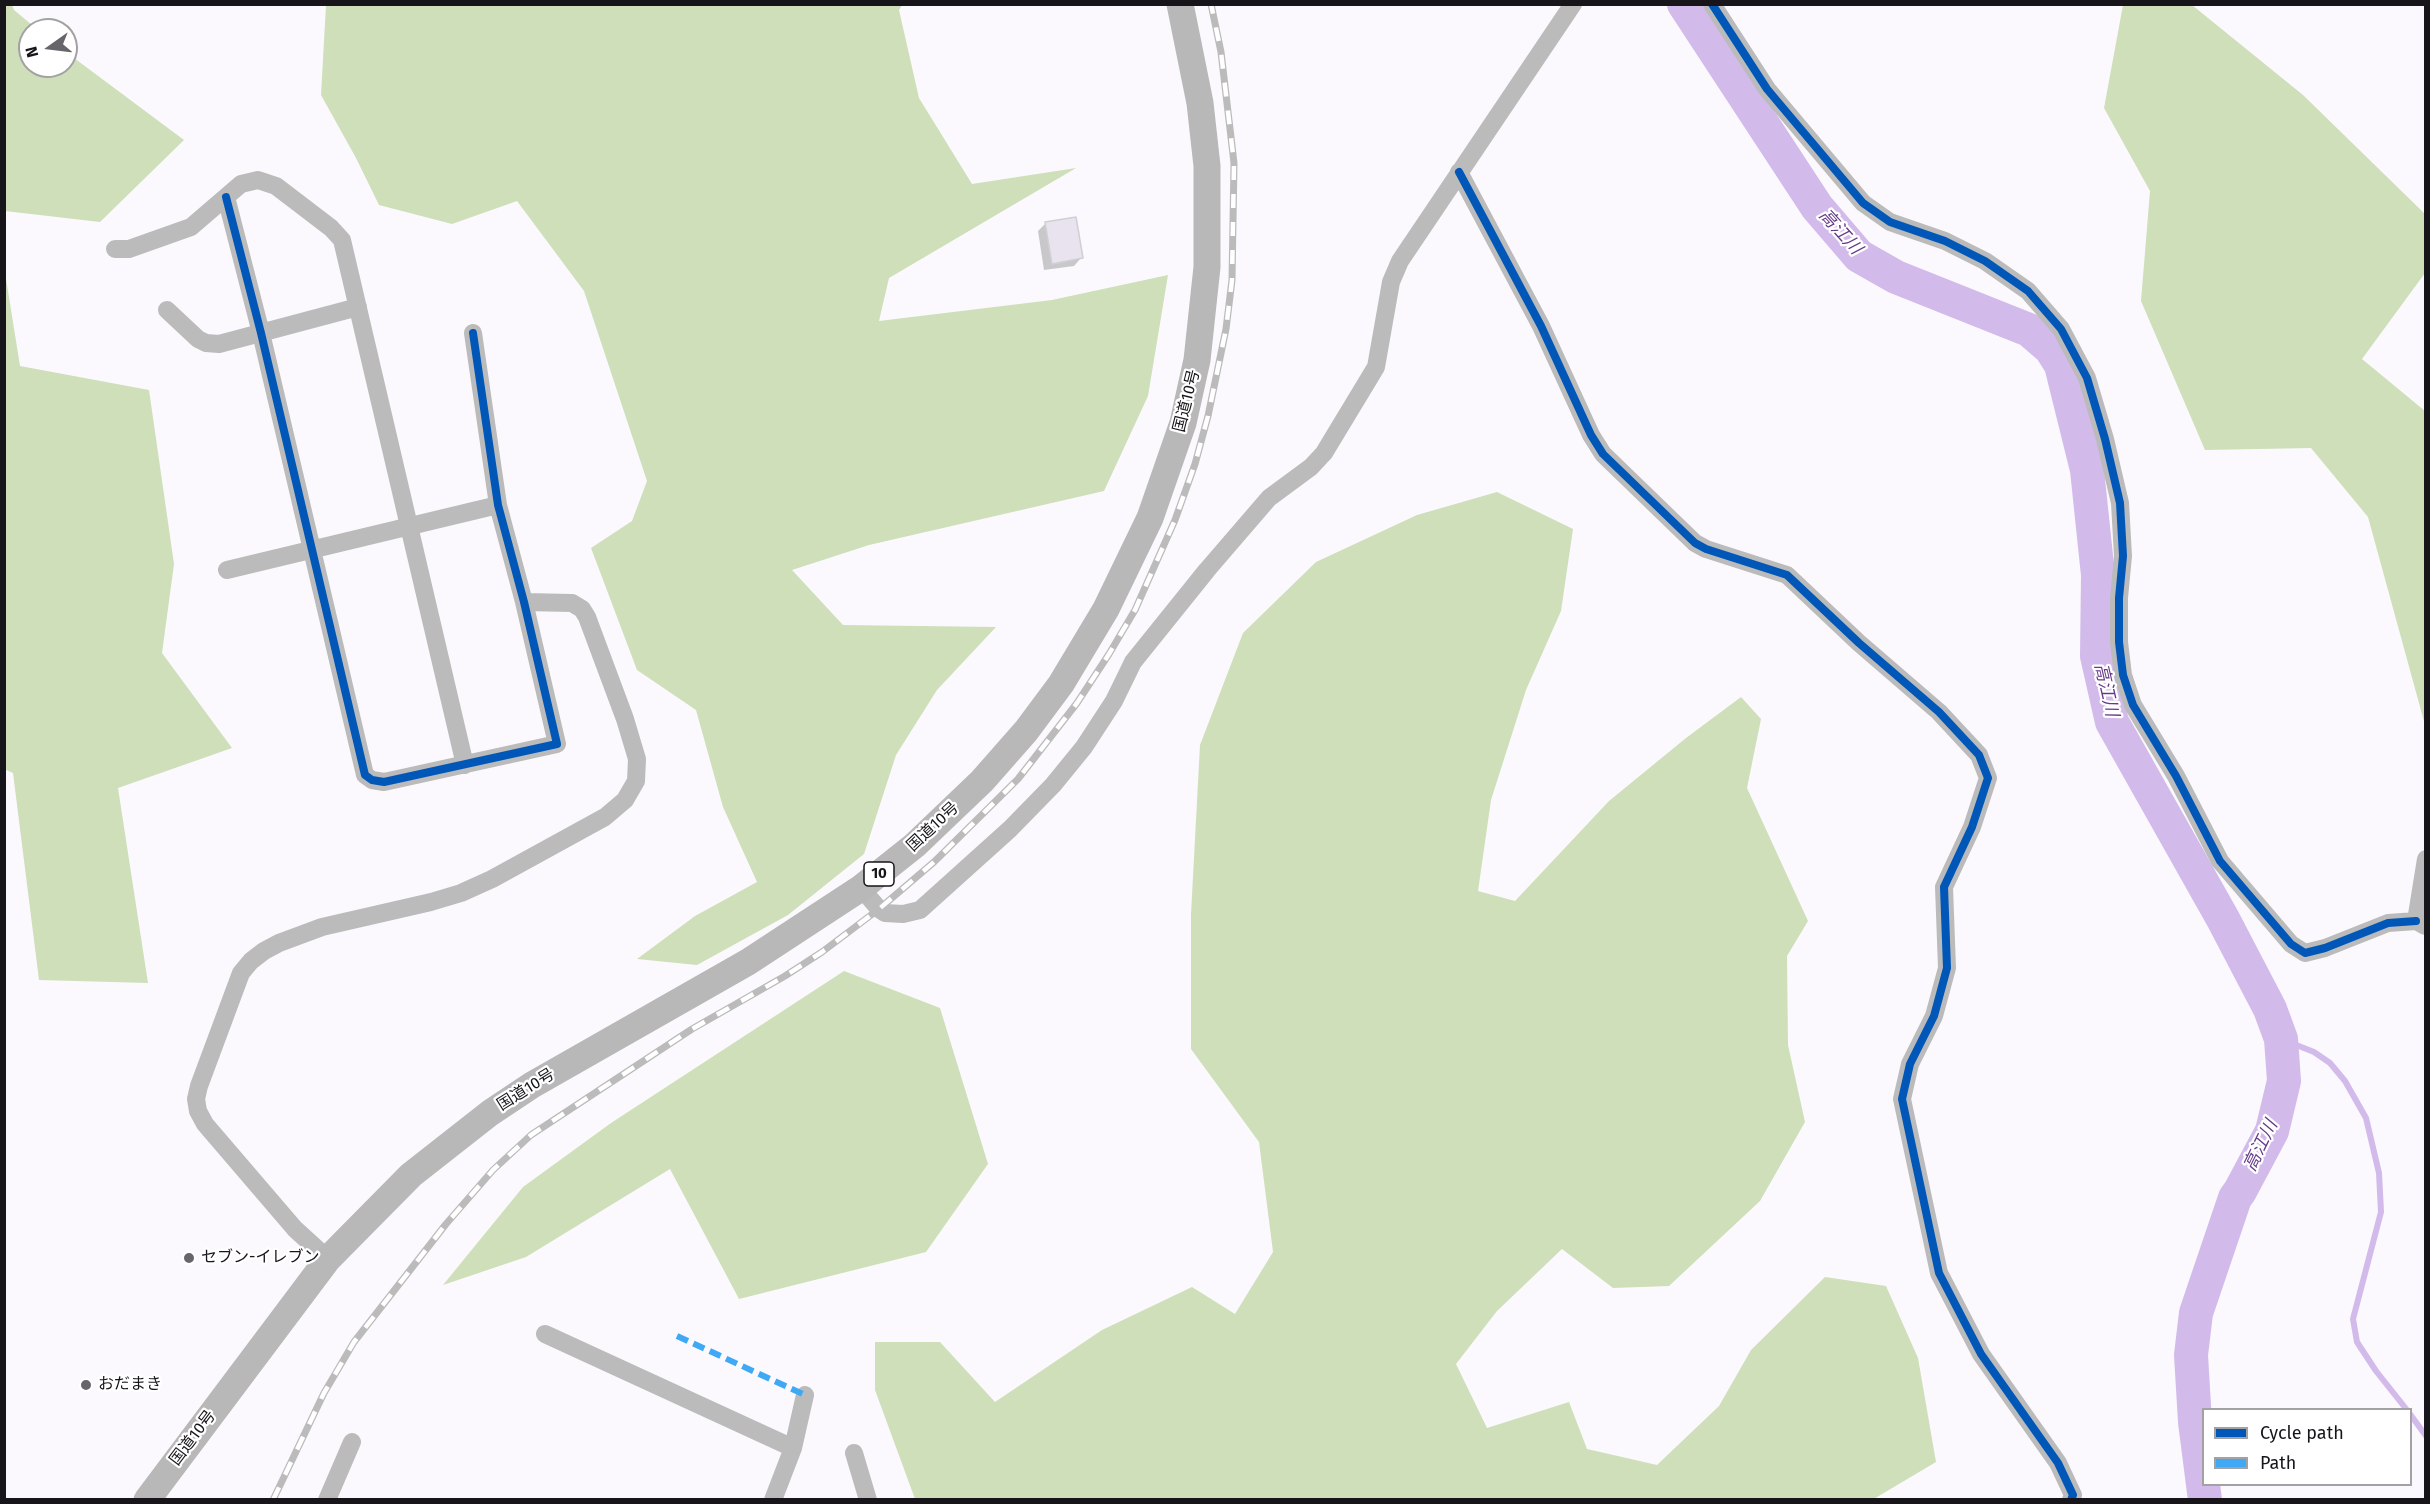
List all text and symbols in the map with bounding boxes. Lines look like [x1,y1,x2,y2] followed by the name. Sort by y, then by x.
[18,18,78,78] north arrow
[21,45,42,59] text: N
[1814,205,1866,259] water label: 高江川
[1170,368,1204,434] street label: 国道10号
[2089,661,2123,719] water label: 高江川
[903,798,963,856] street label: 国道10号
[864,862,894,886] road number: 10
[494,1065,558,1115] street label: 国道10号
[2239,1117,2283,1175] water label: 高江川
[201,1248,319,1268] place label: セブン-イレブン
[182,1251,196,1265] marker: セブン-イレブン
[98,1375,162,1395] place label: おだまき
[79,1378,93,1392] marker: おだまき
[166,1407,220,1469] street label: 国道10号
[2202,1408,2412,1486] legend
[2260,1422,2344,1444] text: Cycle path
[2260,1452,2296,1474] text: Path

